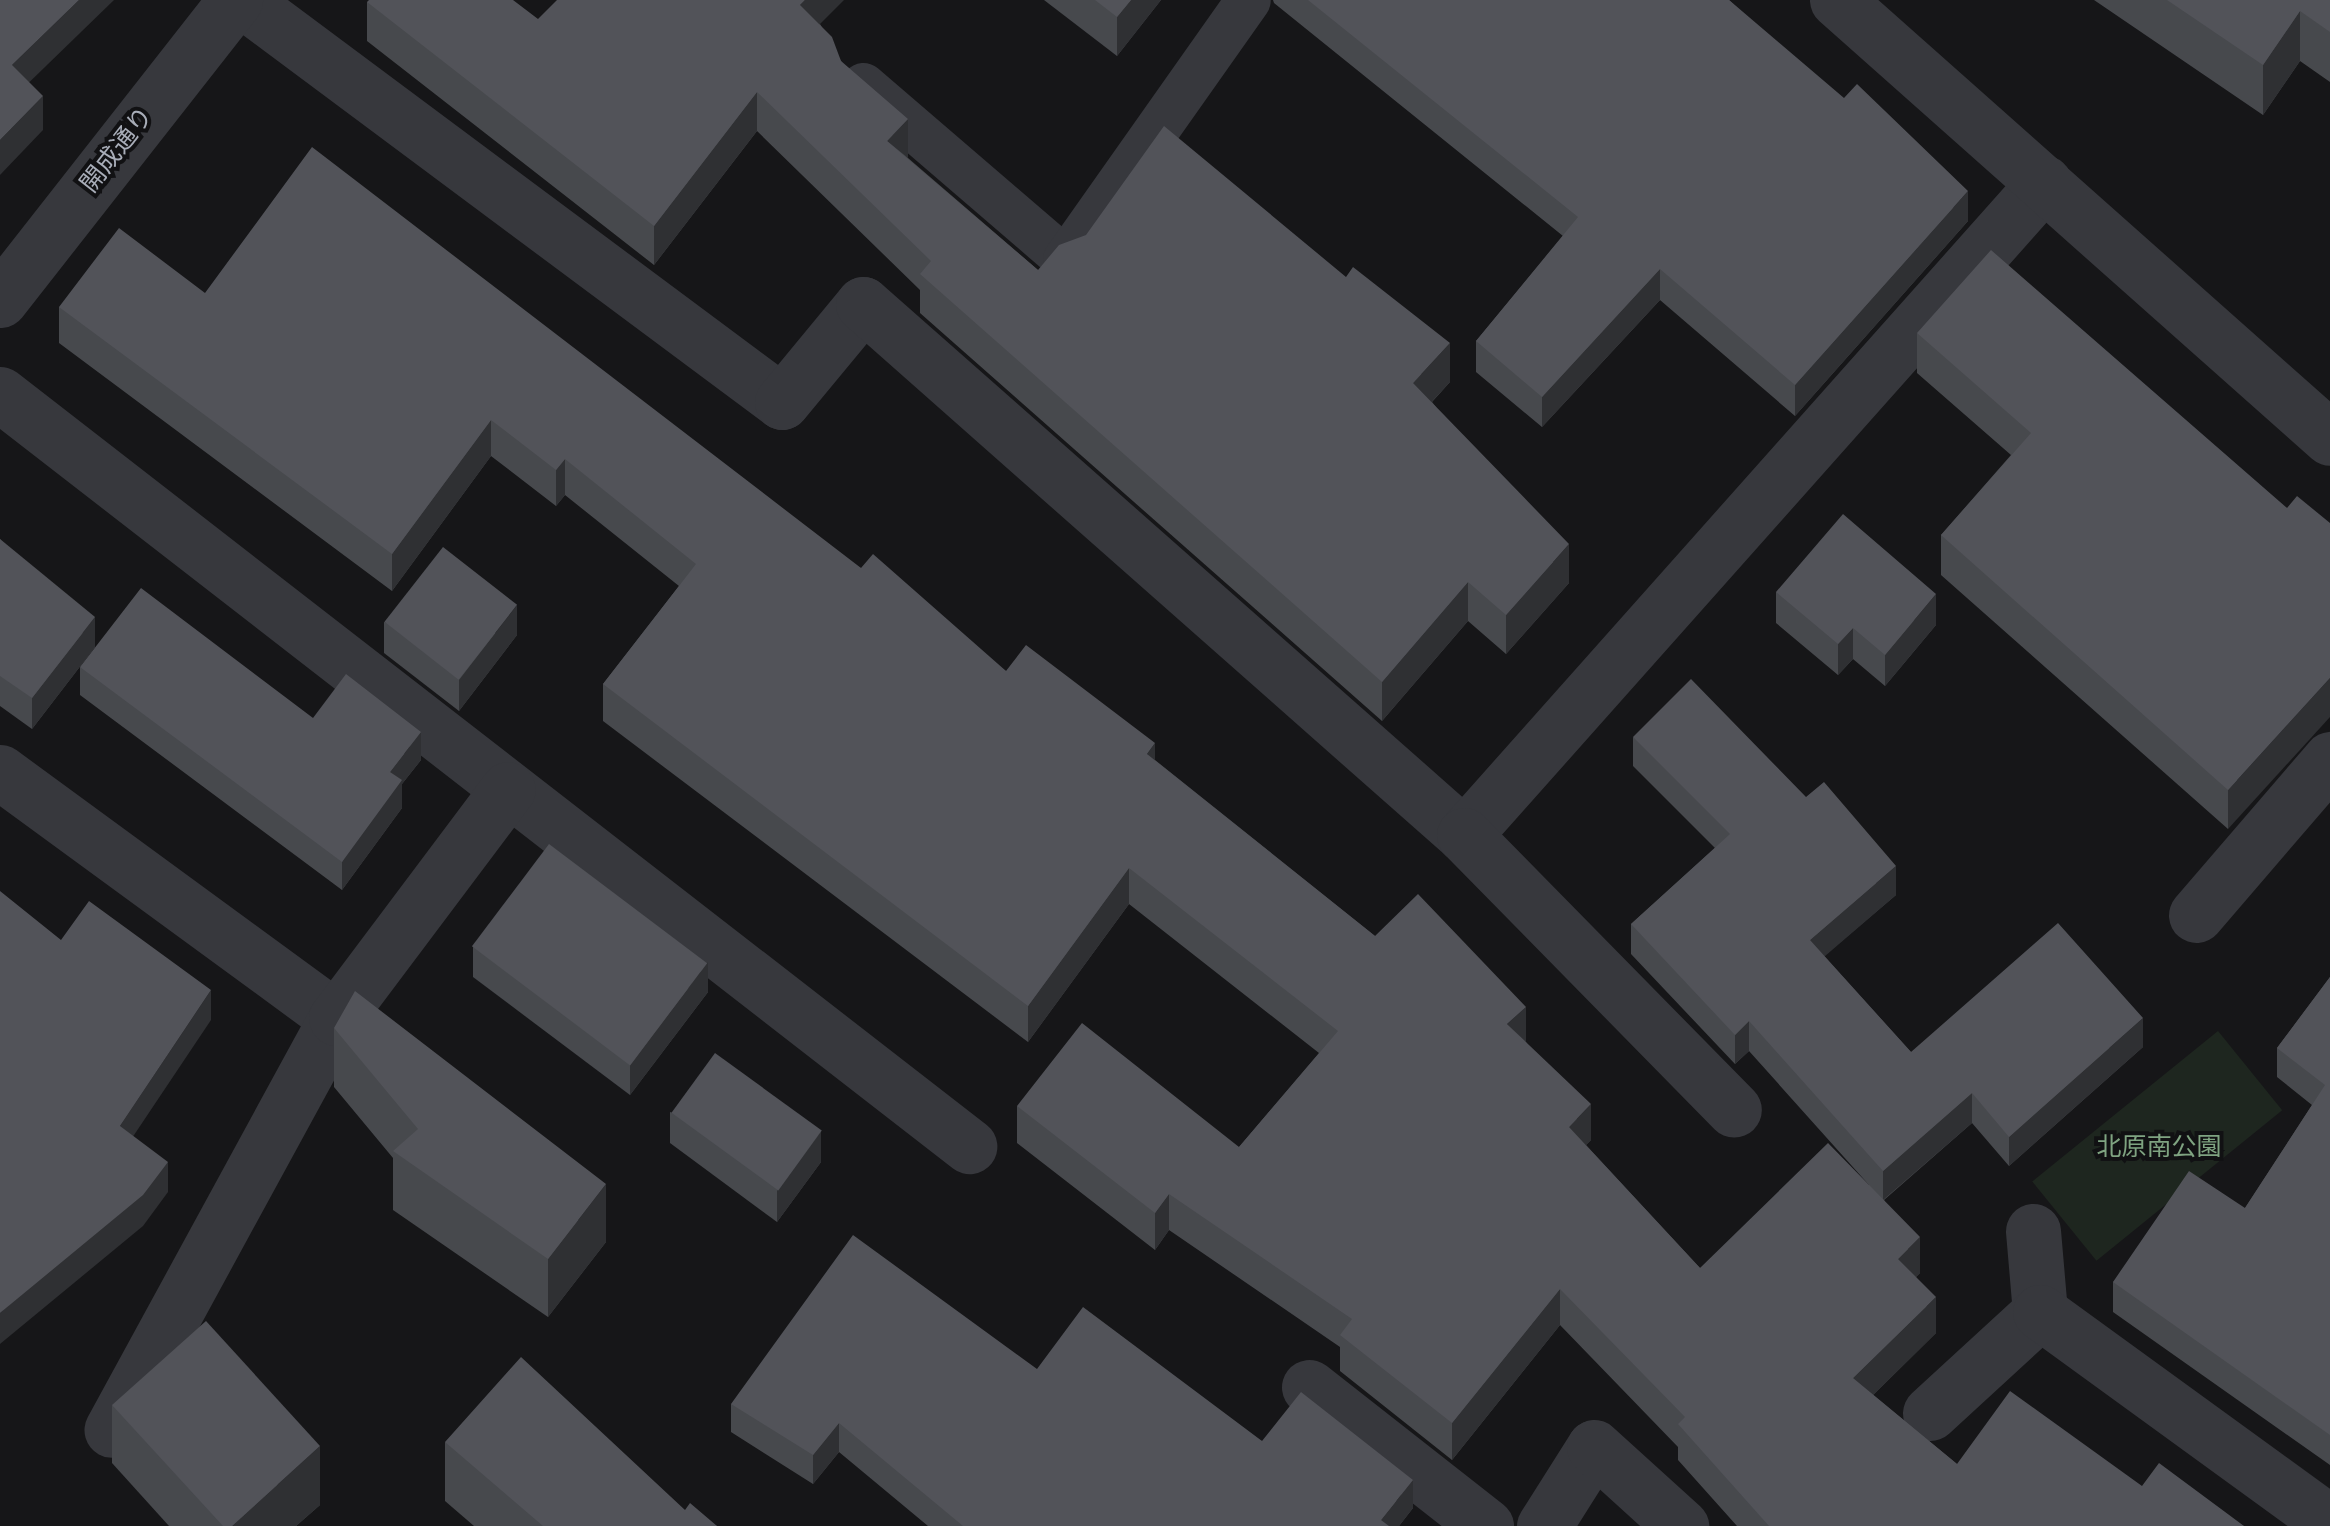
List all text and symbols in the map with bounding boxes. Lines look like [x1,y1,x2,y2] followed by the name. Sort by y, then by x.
[74,101,160,199] street label: 開成通り
[2097,1132,2221,1162] park label: 北原南公園

